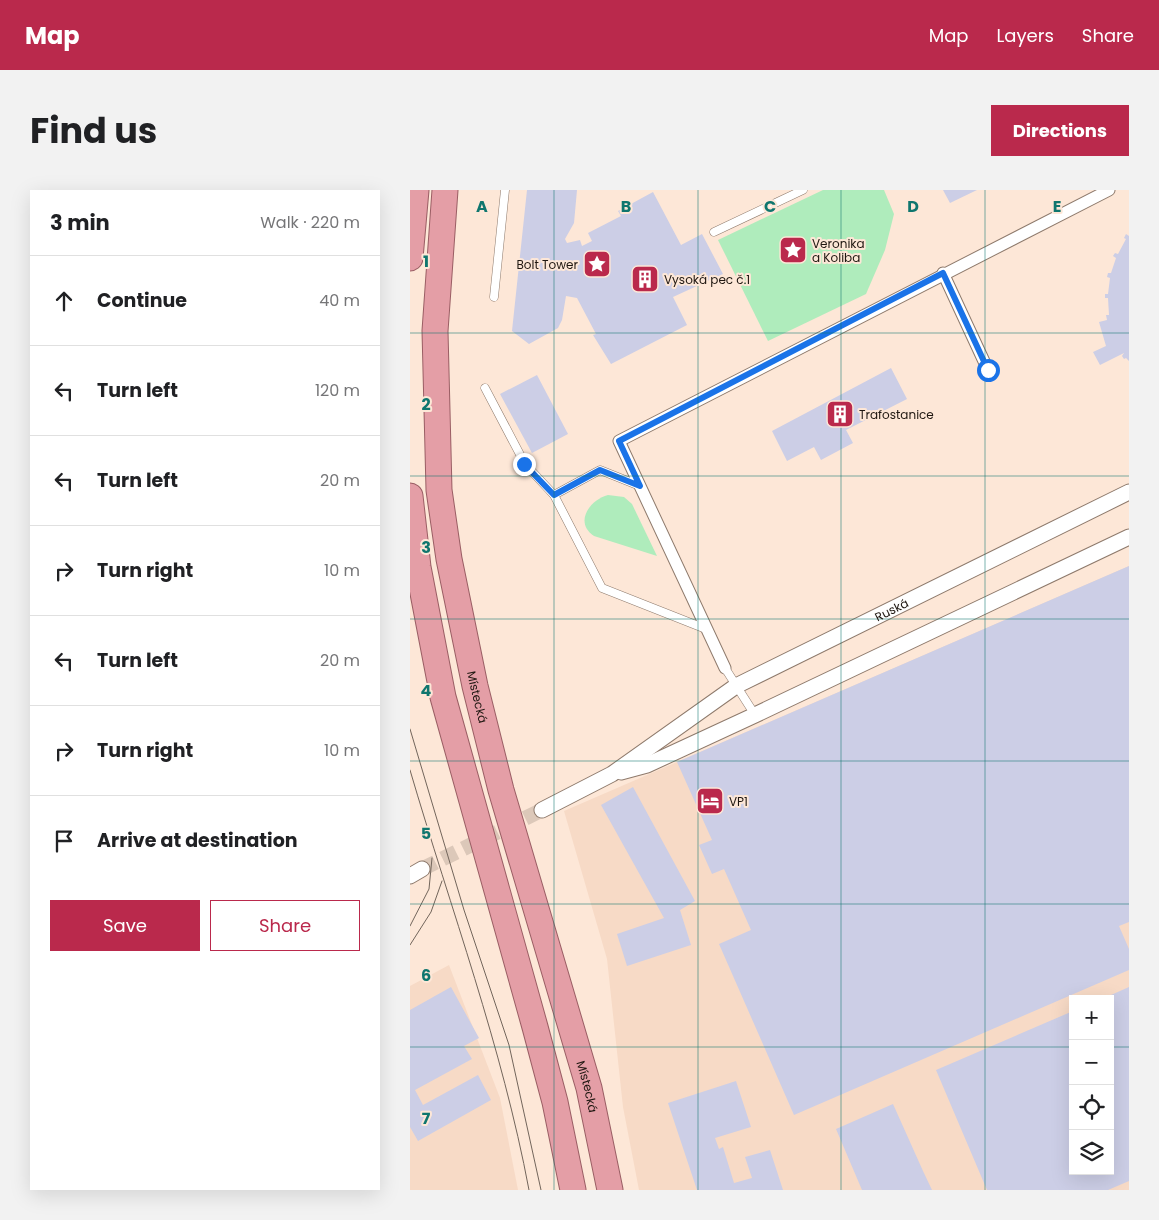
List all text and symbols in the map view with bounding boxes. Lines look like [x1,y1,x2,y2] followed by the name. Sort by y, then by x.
[25,19,80,52] text: Map
[929,23,969,48] text: Map
[997,23,1054,48] text: Layers
[1082,23,1134,48] text: Share
[991,105,1129,156] button: Directions
[30,106,157,155] text: Find us
[476,195,488,218] text: A
[621,195,631,218] text: B
[764,195,776,218] text: C
[907,195,919,218] text: D
[1053,195,1061,218] text: E
[50,208,110,237] text: 3 min
[260,211,360,234] text: Walk · 220 m
[778,235,808,265] place icon: Veronika a Koliba
[812,235,865,266] place label: Veronika a Koliba
[582,249,612,279] place icon: Bolt Tower
[423,250,429,273] text: 1
[517,256,579,273] place label: Bolt Tower
[630,264,660,294] building icon: Vysoká pec č.1
[664,271,750,288] place label: Vysoká pec č.1
[50,287,78,315] icon: ahead
[97,287,187,314] text: Continue
[319,289,360,312] text: 40 m
[977,359,1000,382] route start
[50,377,78,405] icon: left
[97,377,178,404] text: Turn left
[315,379,360,402] text: 120 m
[421,393,431,416] text: 2
[825,399,855,429] building icon: Trafostanice
[859,406,934,423] place label: Trafostanice
[513,453,536,476] route end
[50,467,78,495] icon: left
[97,467,178,494] text: Turn left
[320,469,360,492] text: 20 m
[421,536,431,559] text: 3
[50,557,78,585] icon: right
[97,557,193,584] text: Turn right
[324,559,360,582] text: 10 m
[872,594,911,625] street label: Ruská
[50,647,78,675] icon: left
[97,647,178,674] text: Turn left
[320,649,360,672] text: 20 m
[464,669,492,725] street label: Místecká
[421,679,432,702] text: 4
[50,737,78,765] icon: right
[97,737,193,764] text: Turn right
[324,739,360,762] text: 10 m
[695,786,725,816] hotel icon: VP1
[729,793,748,810] place label: VP1
[421,822,431,845] text: 5
[50,827,78,855] icon: arrive
[97,827,298,854] text: Arrive at destination
[50,900,200,951] button: Save
[210,900,360,951] button: Share
[421,964,431,987] text: 6
[1069,995,1114,1175] map controls
[1069,995,1114,1040] button: +
[1069,1040,1114,1085] button: −
[573,1059,602,1114] street label: Místecká
[1069,1085,1114,1130] button: locate
[422,1107,431,1130] text: 7
[1069,1130,1114,1175] button: layers

